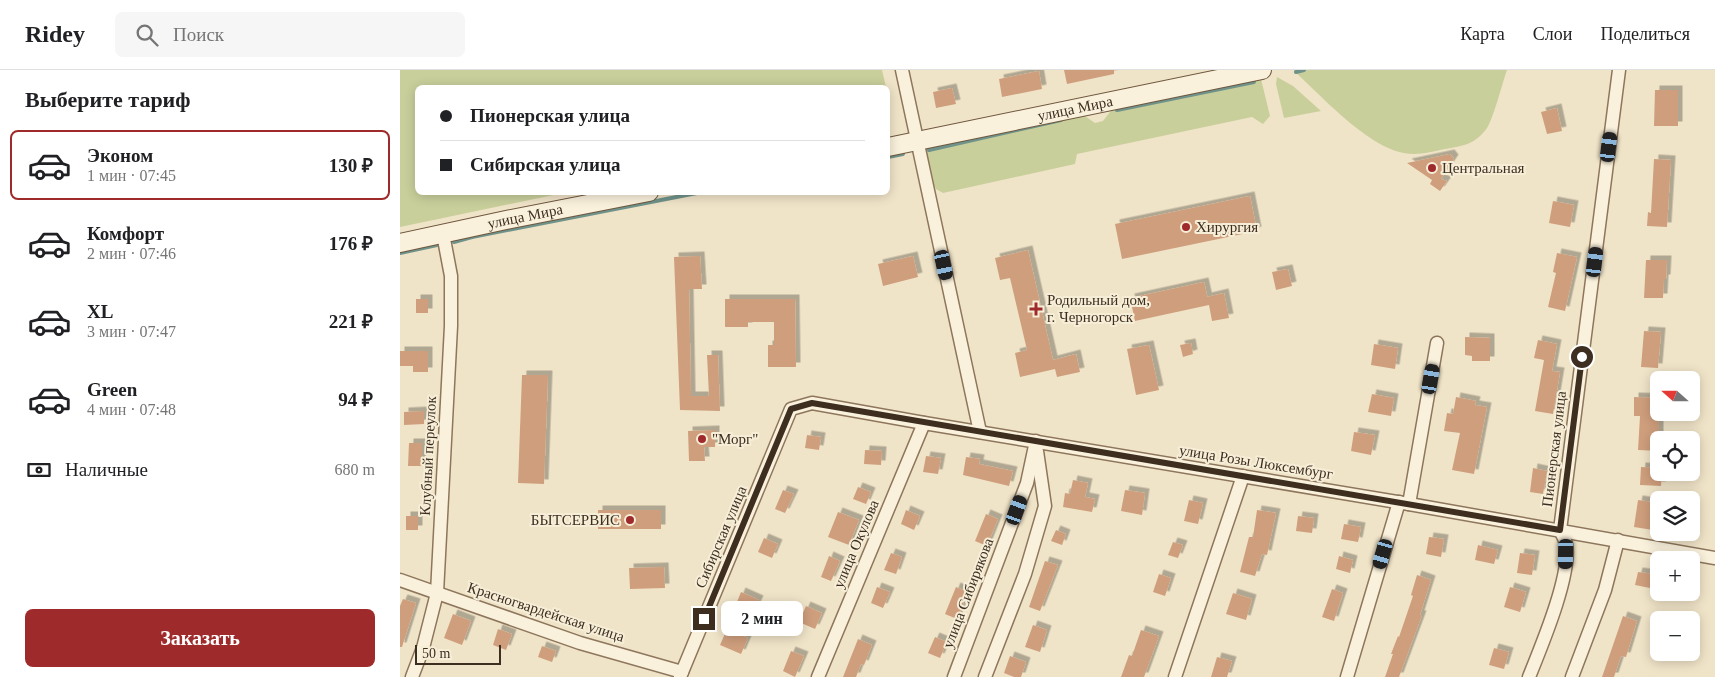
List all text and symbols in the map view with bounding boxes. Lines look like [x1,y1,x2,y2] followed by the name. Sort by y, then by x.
[115,12,465,57] search box
[25,21,85,47] text: Ridey
[133,21,161,49] icon: search
[173,24,224,45] text: Поиск
[1460,24,1505,44] text: Карта
[1533,24,1572,44] text: Слои
[1600,24,1690,44] text: Поделиться
[25,87,191,112] text: Выберите тариф
[1036,93,1114,124] street label: улица Мира
[470,105,630,126] text: Пионерская улица
[1599,131,1618,163] car
[27,143,72,188] icon: car
[87,145,153,166] text: Эконом
[470,154,620,175] text: Сибирская улица
[329,155,373,176] text: 130 ₽
[1442,160,1525,176] place label: Центральная
[1426,162,1438,174] marker: Центральная
[87,167,176,184] text: 1 мин · 07:45
[486,201,565,232] street label: улица Мира
[1196,219,1258,235] place label: Хирургия
[27,221,72,266] icon: car
[1180,221,1192,233] marker: Хирургия
[87,223,164,244] text: Комфорт
[329,233,373,254] text: 176 ₽
[87,245,176,262] text: 2 мин · 07:46
[1585,246,1604,278] car
[933,249,954,281] car
[1047,292,1150,325] place label: Родильный дом, г. Черногорск
[27,299,72,344] icon: car
[87,301,113,322] text: XL
[1029,302,1043,316] marker: Родильный дом, г. Черногорск
[329,311,373,332] text: 221 ₽
[87,323,176,340] text: 3 мин · 07:47
[1571,346,1593,368] route start
[1421,363,1440,395] car
[1650,371,1700,421] north arrow
[1650,371,1700,661] map controls
[27,377,72,422] icon: car
[87,379,137,400] text: Green
[338,389,373,410] text: 94 ₽
[1539,390,1569,508] street label: Пионерская улица
[417,395,439,516] street label: Клубный переулок
[87,401,176,418] text: 4 мин · 07:48
[712,431,758,447] place label: "Морг"
[1650,431,1700,481] button: locate
[696,433,708,445] marker: "Морг"
[1178,442,1334,482] street label: улица Розы Люксембург
[25,456,53,484] icon: cash
[65,459,148,480] text: Наличные
[335,461,375,478] text: 680 m
[692,483,750,590] street label: Сибирская улица
[1650,491,1700,541] button: layers
[1004,493,1029,527] car
[830,497,882,590] street label: улица Окулова
[531,512,620,528] place label: БЫТСЕРВИС
[624,514,636,526] marker: БЫТСЕРВИС
[940,535,996,650] street label: улица Сибирякова
[1371,538,1394,570] car
[1558,539,1573,569] car
[1650,551,1700,601] button: +
[466,579,627,645] street label: Красногвардейская улица
[722,602,804,636] callout: 2 мин
[693,608,715,630] route end
[25,609,375,667] button: Заказать
[741,610,783,627] text: 2 мин
[1650,611,1700,661] button: −
[415,642,501,665] scale bar
[422,646,450,661] text: 50 m

